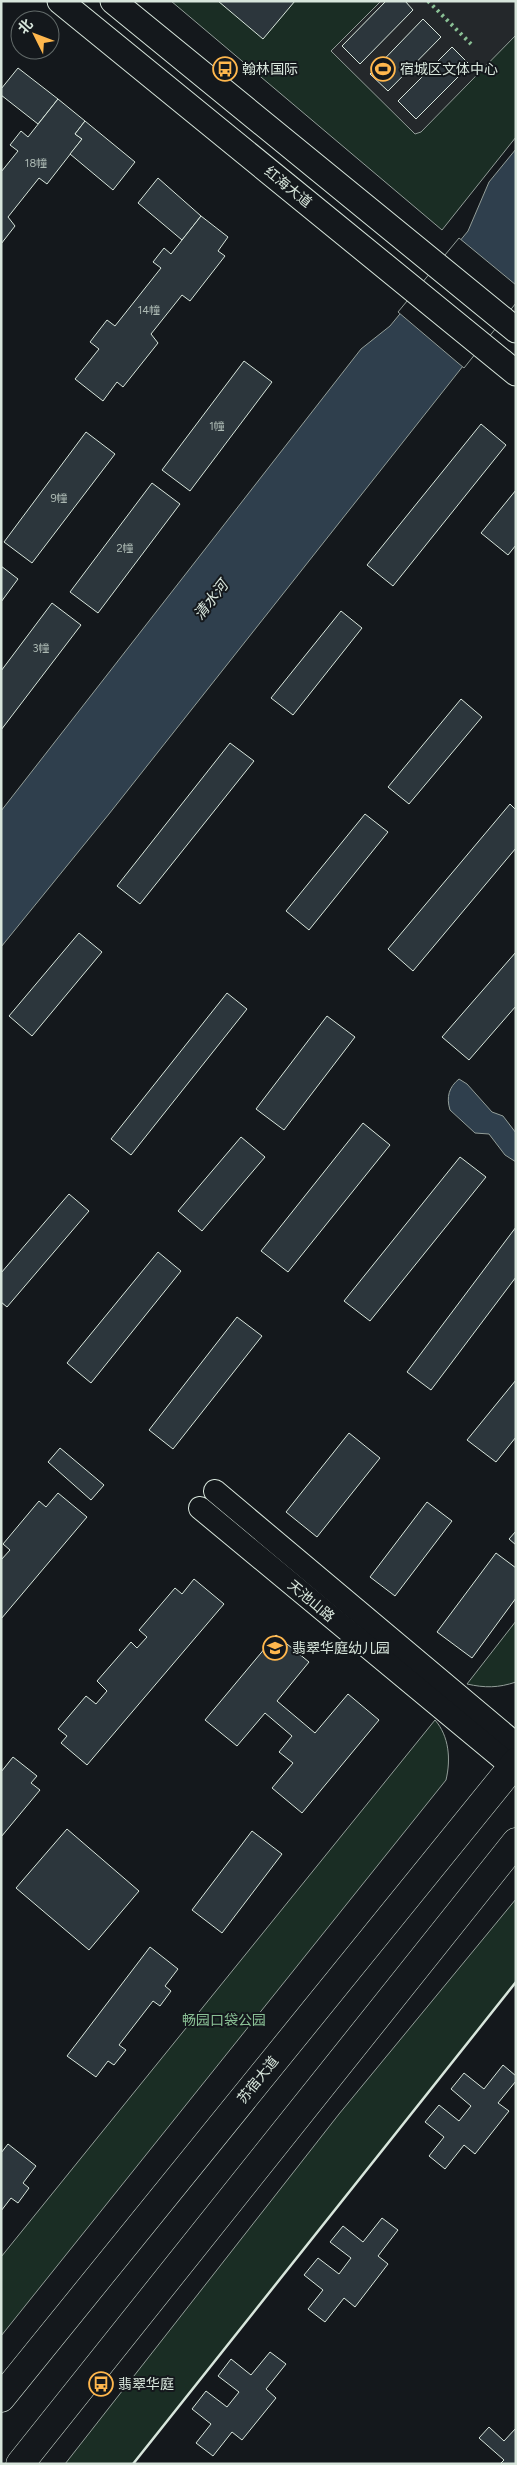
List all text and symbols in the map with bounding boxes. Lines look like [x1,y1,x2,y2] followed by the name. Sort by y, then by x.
[10,10,60,60] north arrow
[15,16,37,38] text: 北
[212,56,238,82] bus stop icon: 翰林国际
[370,56,396,82] sports icon: 宿城区文体中心
[242,61,298,78] place label: 翰林国际
[400,61,498,78] place label: 宿城区文体中心
[25,157,47,170] house number: 18幢
[261,163,315,211] street label: 红海大道
[138,304,160,317] house number: 14幢
[209,420,225,433] house number: 1幢
[50,492,68,505] house number: 9幢
[116,542,134,555] house number: 2幢
[190,574,234,623] water label: 清水河
[33,642,49,655] house number: 3幢
[284,1576,338,1626] street label: 天池山路
[262,1635,288,1661] school or university icon: 翡翠华庭幼儿园
[292,1640,390,1657] place label: 翡翠华庭幼儿园
[182,2012,266,2029] park label: 畅园口袋公园
[234,2053,282,2107] street label: 苏宿大道
[88,2371,114,2397] bus stop icon: 翡翠华庭
[118,2376,174,2393] place label: 翡翠华庭

